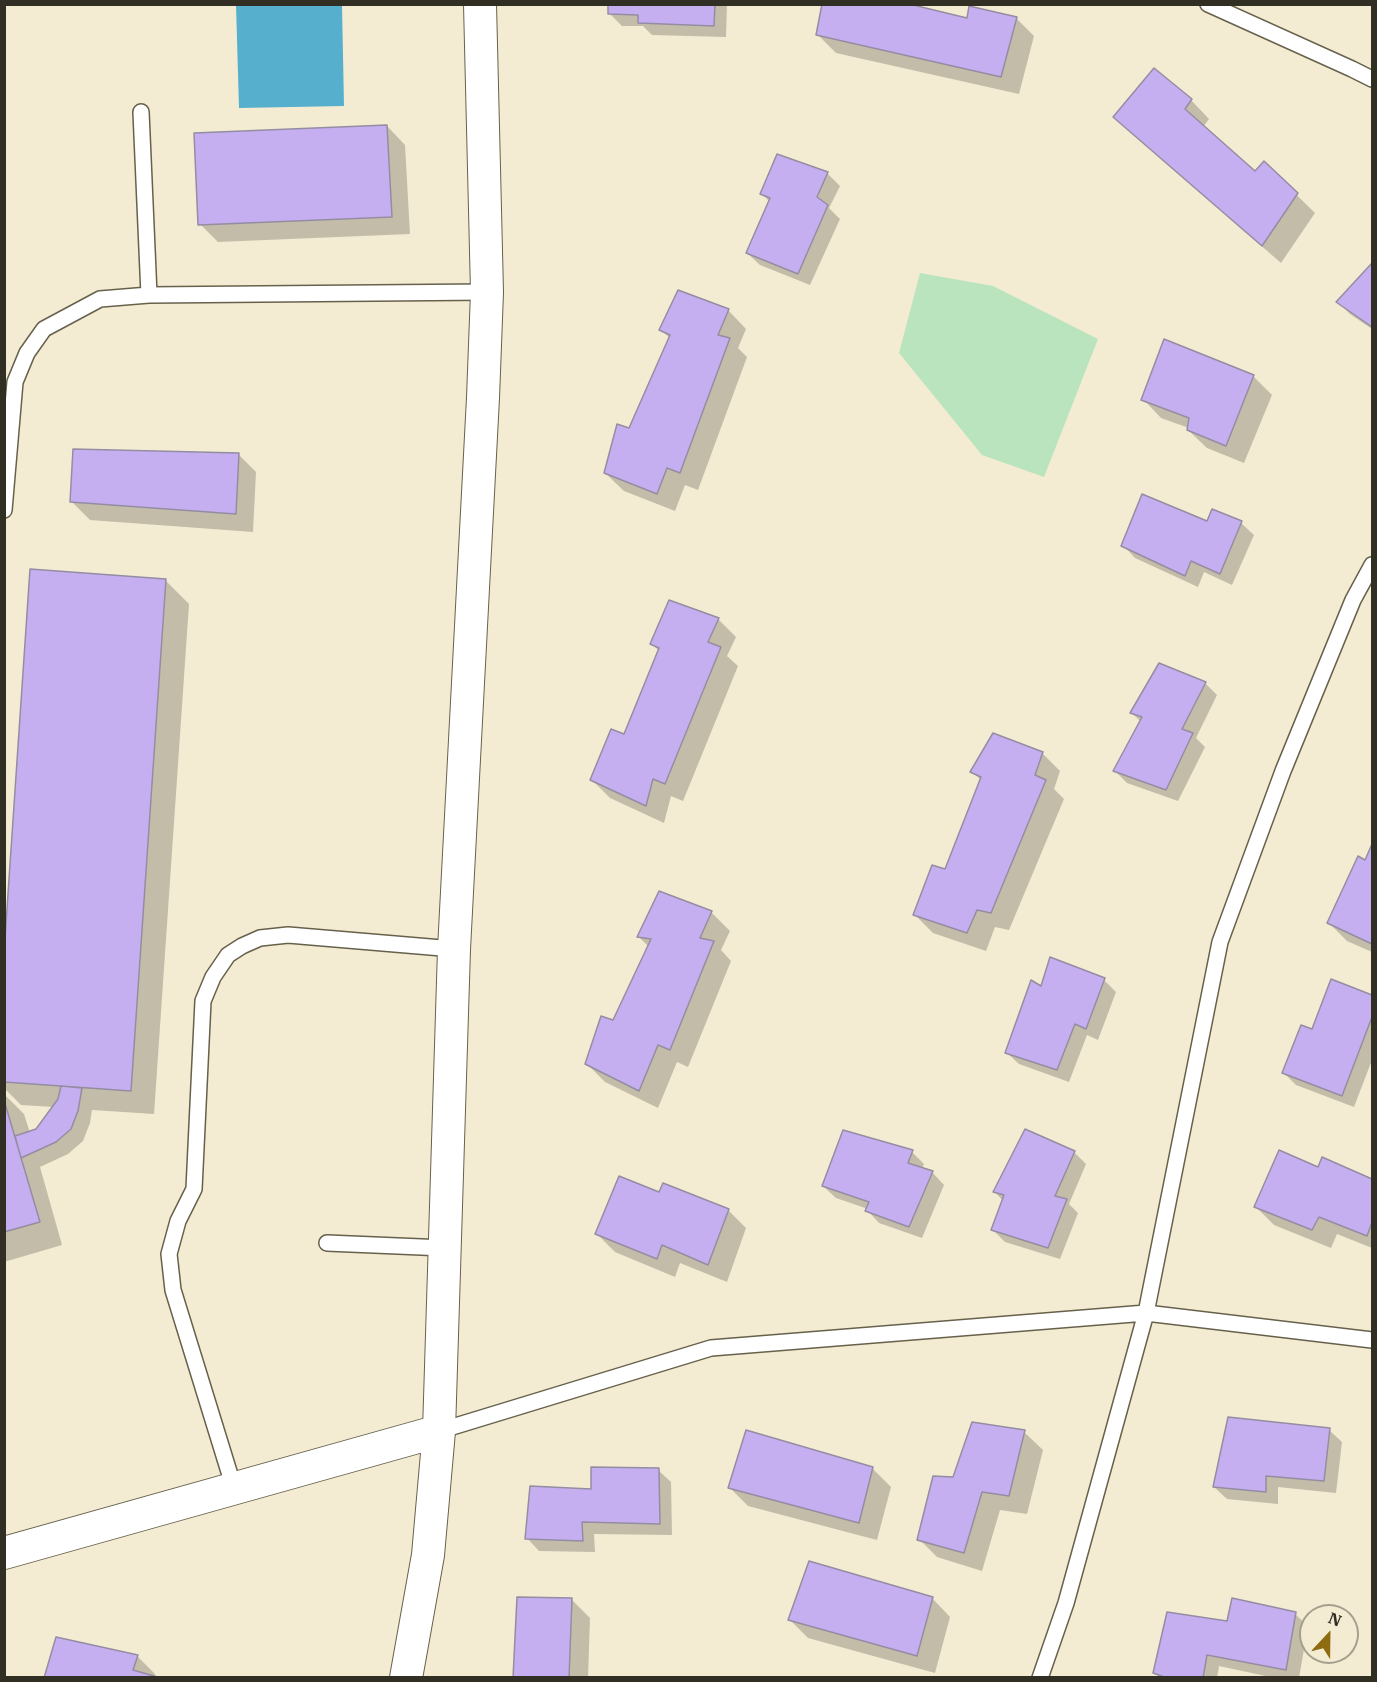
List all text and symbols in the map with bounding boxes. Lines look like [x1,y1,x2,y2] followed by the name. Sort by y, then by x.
[1299,1604,1359,1664] north arrow
[1325,1608,1345,1631] text: N

